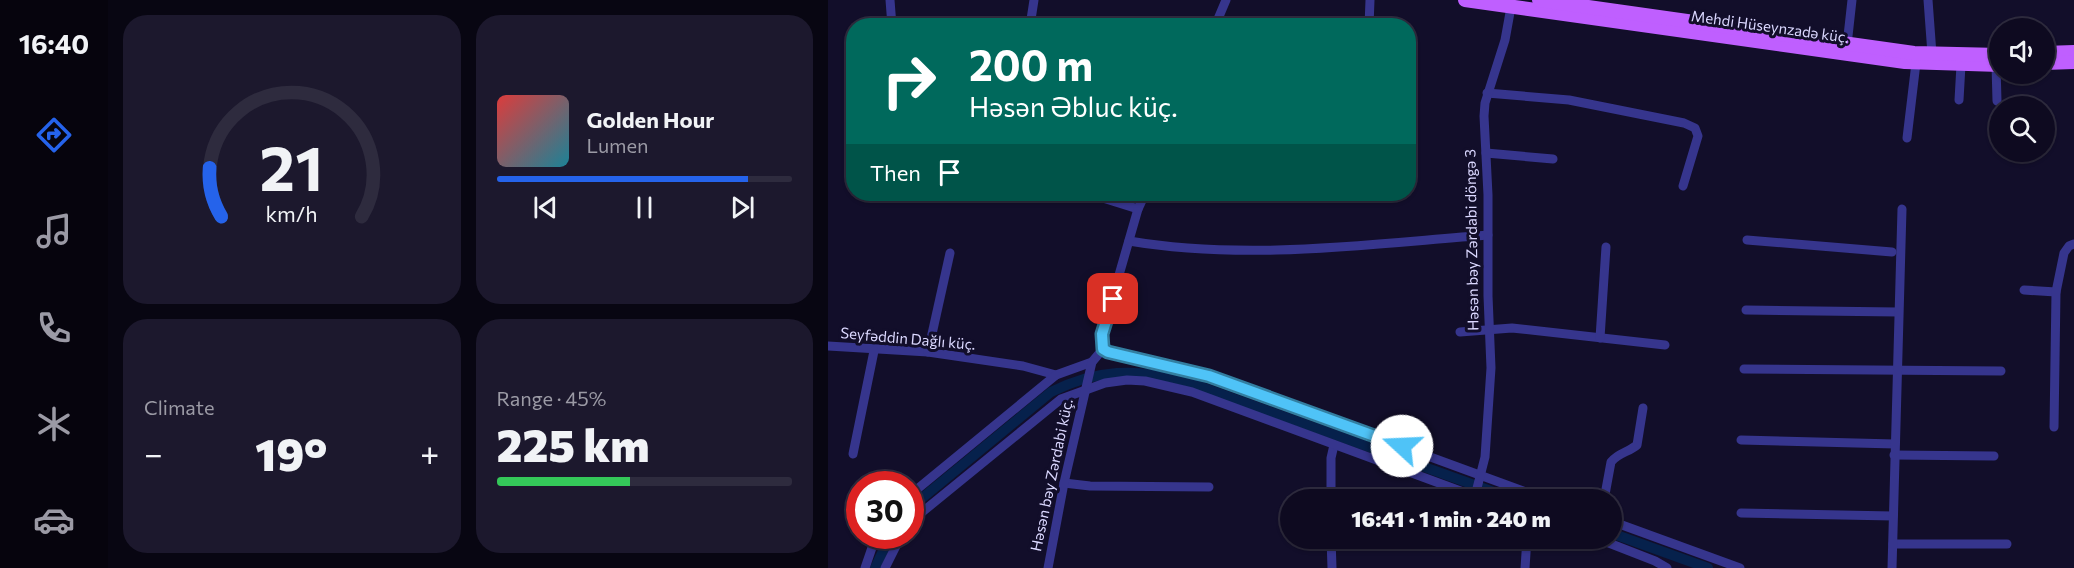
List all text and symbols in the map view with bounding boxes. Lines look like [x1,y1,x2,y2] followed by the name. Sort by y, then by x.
[1690,6,1850,46] street label: Mehdi Hüseynzadə küç.
[1989,18,2055,162] map controls
[1989,18,2055,84] button: sound
[19,27,89,60] text: 16:40
[969,38,1093,90] text: 200 m
[870,42,948,120] icon: right
[969,90,1178,123] text: Həsən Əbluc küç.
[1989,96,2055,162] button: search
[587,106,714,133] text: Golden Hour
[33,114,75,156] icon: directions
[260,128,324,204] text: 21
[587,133,649,157] text: Lumen
[1460,149,1482,331] street label: Həsən bəy Zərdabi döngə 3
[933,156,966,189] icon: arrive
[870,159,921,186] text: Then
[529,191,562,224] icon: previous
[628,191,661,224] icon: pause
[726,191,759,224] icon: next
[266,200,318,226] text: km/h
[33,210,75,252] icon: music
[1087,273,1138,324] pin
[1096,282,1129,315] icon: arrive
[33,307,75,349] icon: phone
[840,323,976,353] street label: Seyfəddin Dağlı küç.
[497,386,606,410] text: Range · 45%
[144,395,214,419] text: Climate
[1026,397,1076,553] street label: Həsən bəy Zərdabi küç.
[33,403,75,445] icon: climate
[1370,414,1434,478] position arrow
[497,416,649,471] text: 225 km
[255,425,328,480] text: 19°
[144,432,163,473] text: −
[420,432,440,473] text: +
[846,471,924,549] speed limit sign: 30
[33,499,75,541] icon: car
[1351,505,1551,532] text: 16:41 · 1 min · 240 m

